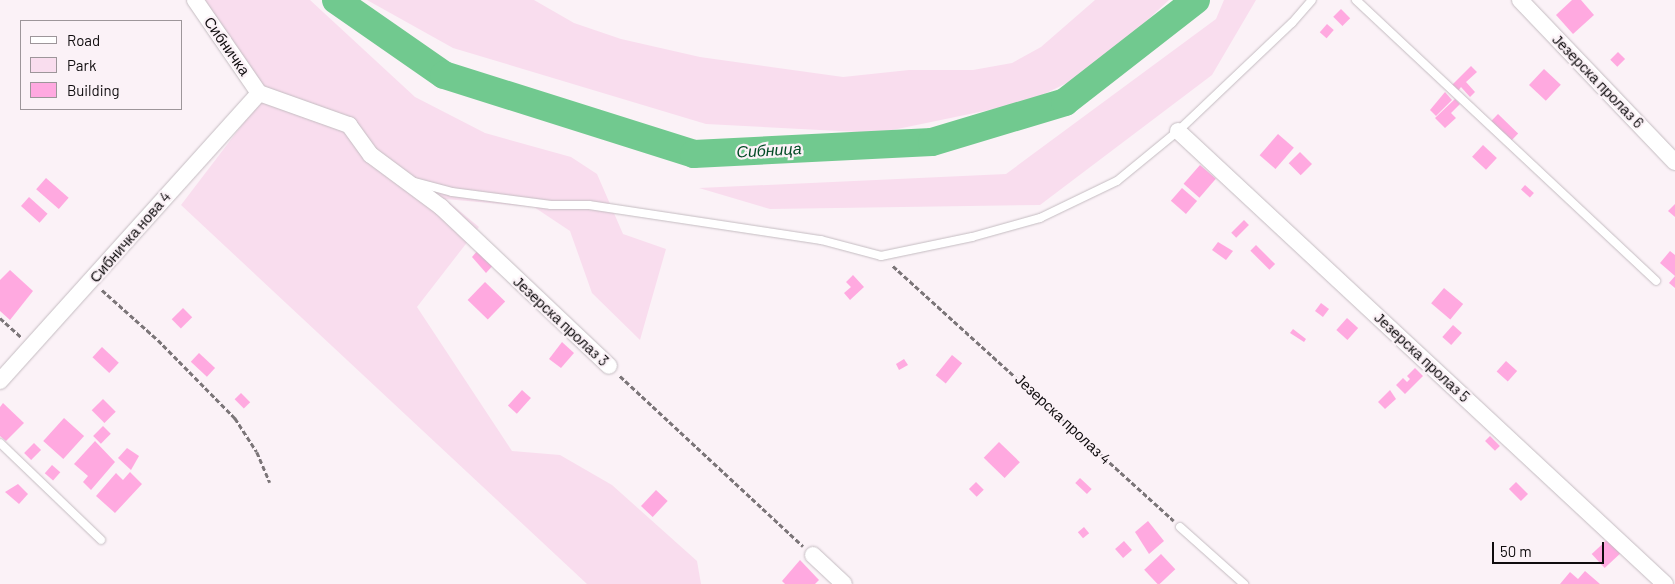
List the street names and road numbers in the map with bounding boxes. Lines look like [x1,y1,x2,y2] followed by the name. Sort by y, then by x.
[200,13,254,79] street label: Сибничка
[1549,30,1647,132] street label: Језерска пролаз 6
[86,188,174,286] street label: Сибничка нова 4
[510,272,612,370] street label: Језерска пролаз 3
[1371,308,1473,406] street label: Језерска пролаз 5
[1011,370,1115,468] street label: Језерска пролаз 4

